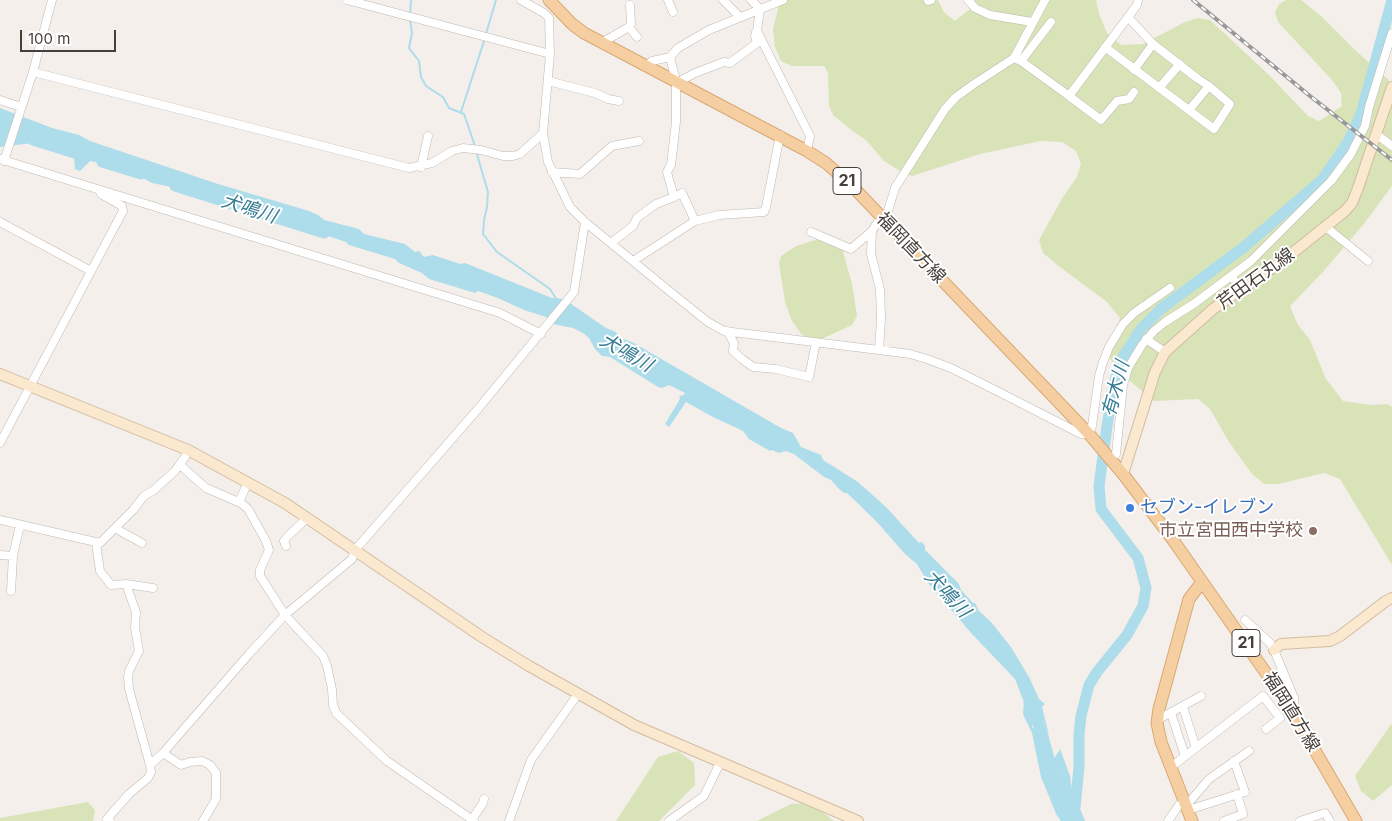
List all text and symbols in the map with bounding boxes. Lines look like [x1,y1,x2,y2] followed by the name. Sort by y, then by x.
[22,20,119,52] scale bar
[28,29,70,48] text: 100 m
[833,168,861,195] road number: 21
[218,189,280,229] water label: 犬鳴川
[872,208,950,288] street label: 福岡直方線
[1213,244,1299,314] street label: 芹田石丸線
[596,329,656,377] water label: 犬鳴川
[1098,359,1134,419] water label: 有木川
[1140,497,1274,519] place label: セブン-イレブン
[1124,502,1136,514] marker: セブン-イレブン
[1159,520,1303,542] place label: 市立宮田西中学校
[1307,525,1319,537] marker: 市立宮田西中学校
[919,565,975,623] water label: 犬鳴川
[1232,630,1260,656] road number: 21
[1258,668,1324,756] street label: 福岡直方線

